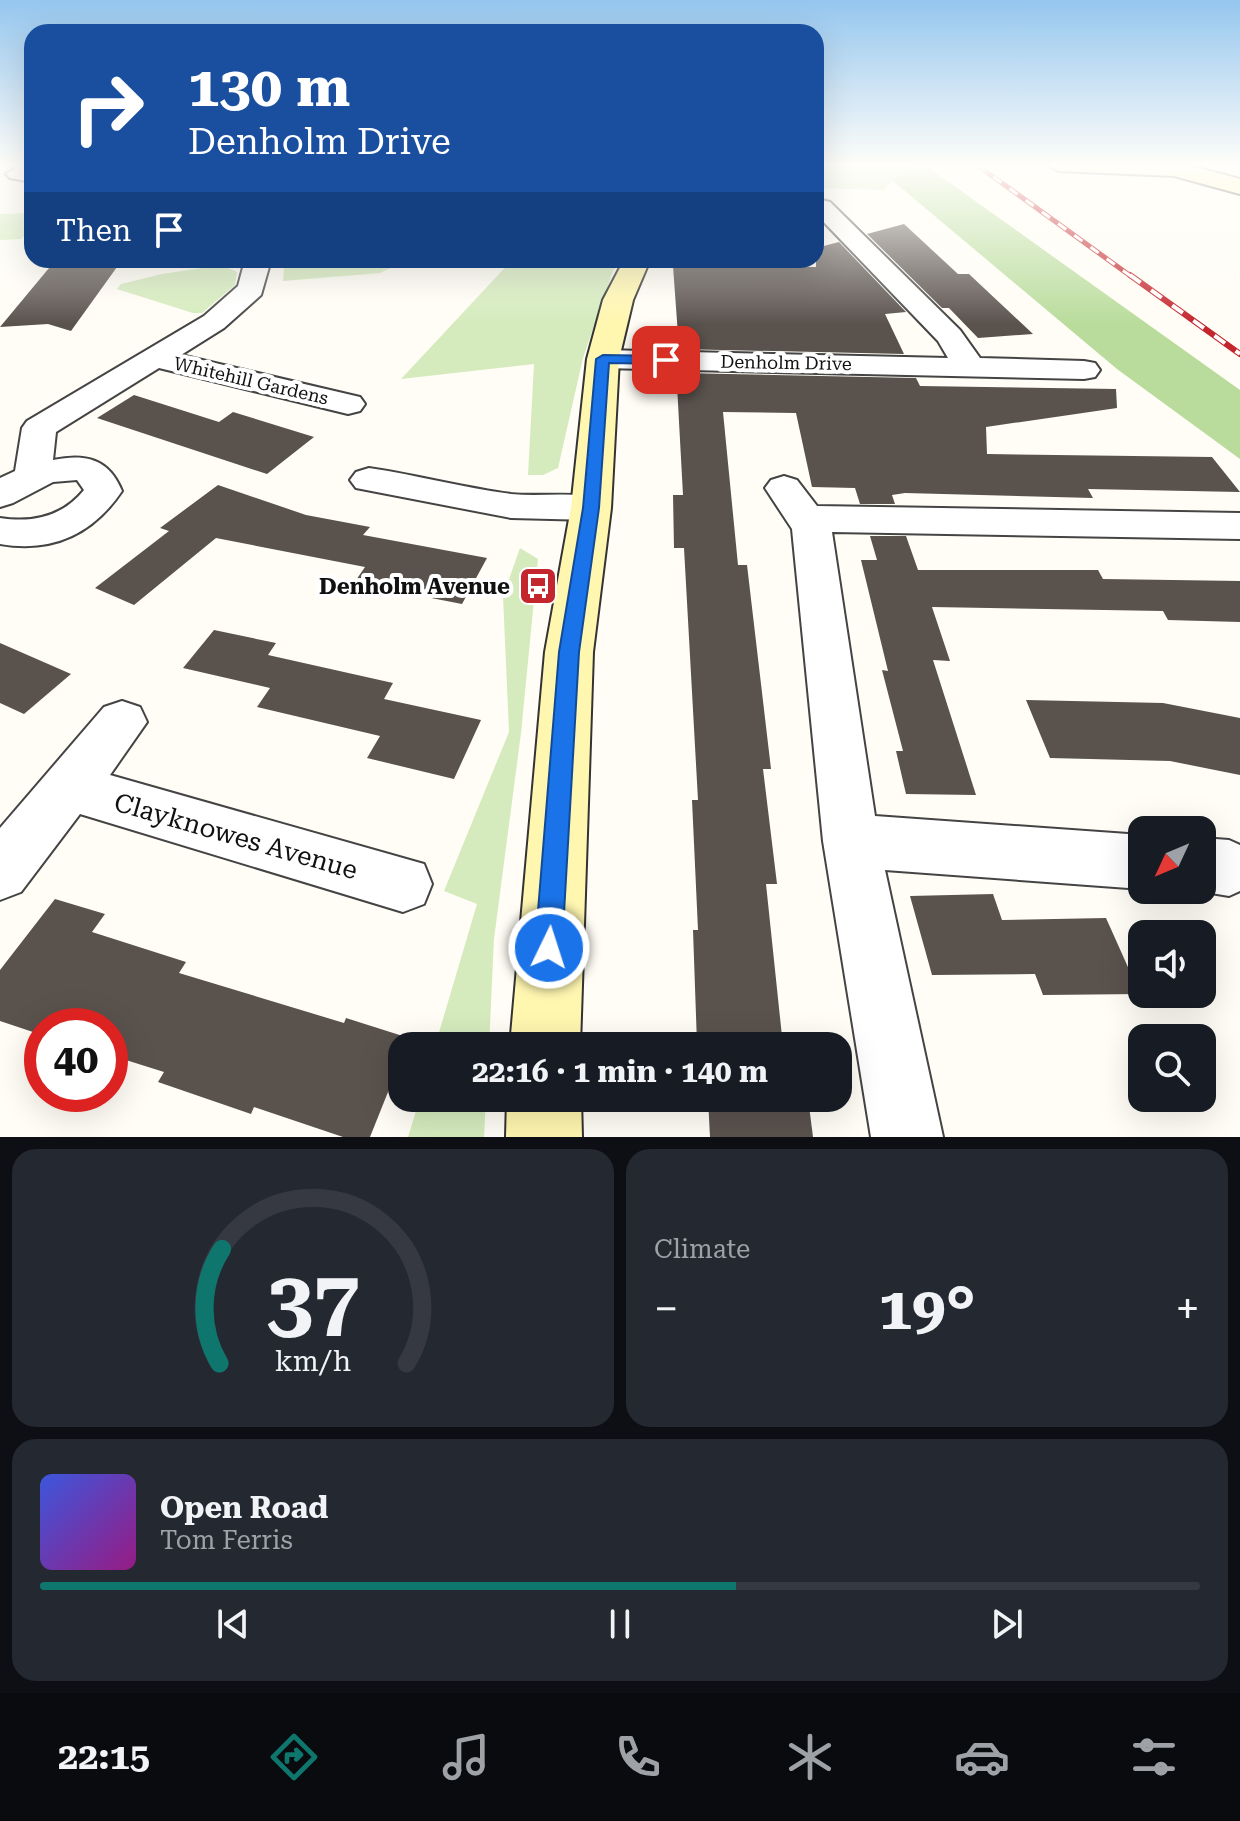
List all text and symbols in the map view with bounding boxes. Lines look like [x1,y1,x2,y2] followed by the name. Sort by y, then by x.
[188,54,350,120] text: 130 m
[56,56,160,160] icon: right
[188,121,451,163] text: Denholm Drive
[147,208,191,252] icon: arrive
[56,213,131,248] text: Then
[632,326,700,394] pin
[644,338,688,382] icon: arrive
[720,351,852,374] street label: Denholm Drive
[172,353,330,409] street label: Whitehill Gardens
[517,565,559,607] bus stop icon: Denholm Avenue
[319,574,510,599] place label: Denholm Avenue
[111,787,361,885] street label: Clayknowes Avenue
[1128,816,1216,904] north arrow
[1128,816,1216,1112] map controls
[507,906,591,990] position arrow
[1128,920,1216,1008] button: sound
[24,1008,128,1112] speed limit sign: 40
[1128,1024,1216,1112] button: search
[472,1054,768,1089] text: 22:16 · 1 min · 140 m
[654,1234,750,1264] text: Climate
[266,1253,360,1350] text: 37
[878,1273,976,1344] text: 19°
[654,1283,679,1335] text: −
[1175,1283,1200,1335] text: +
[275,1344,351,1378] text: km/h
[160,1490,328,1525] text: Open Road
[160,1525,293,1555] text: Tom Ferris
[211,1602,255,1646] icon: previous
[598,1602,642,1646] icon: pause
[985,1602,1029,1646] icon: next
[266,1729,322,1785] icon: directions
[438,1729,494,1785] icon: music
[610,1729,666,1785] icon: phone
[782,1729,838,1785] icon: climate
[954,1729,1010,1785] icon: car
[1126,1729,1182,1785] icon: filters
[58,1736,150,1778] text: 22:15

